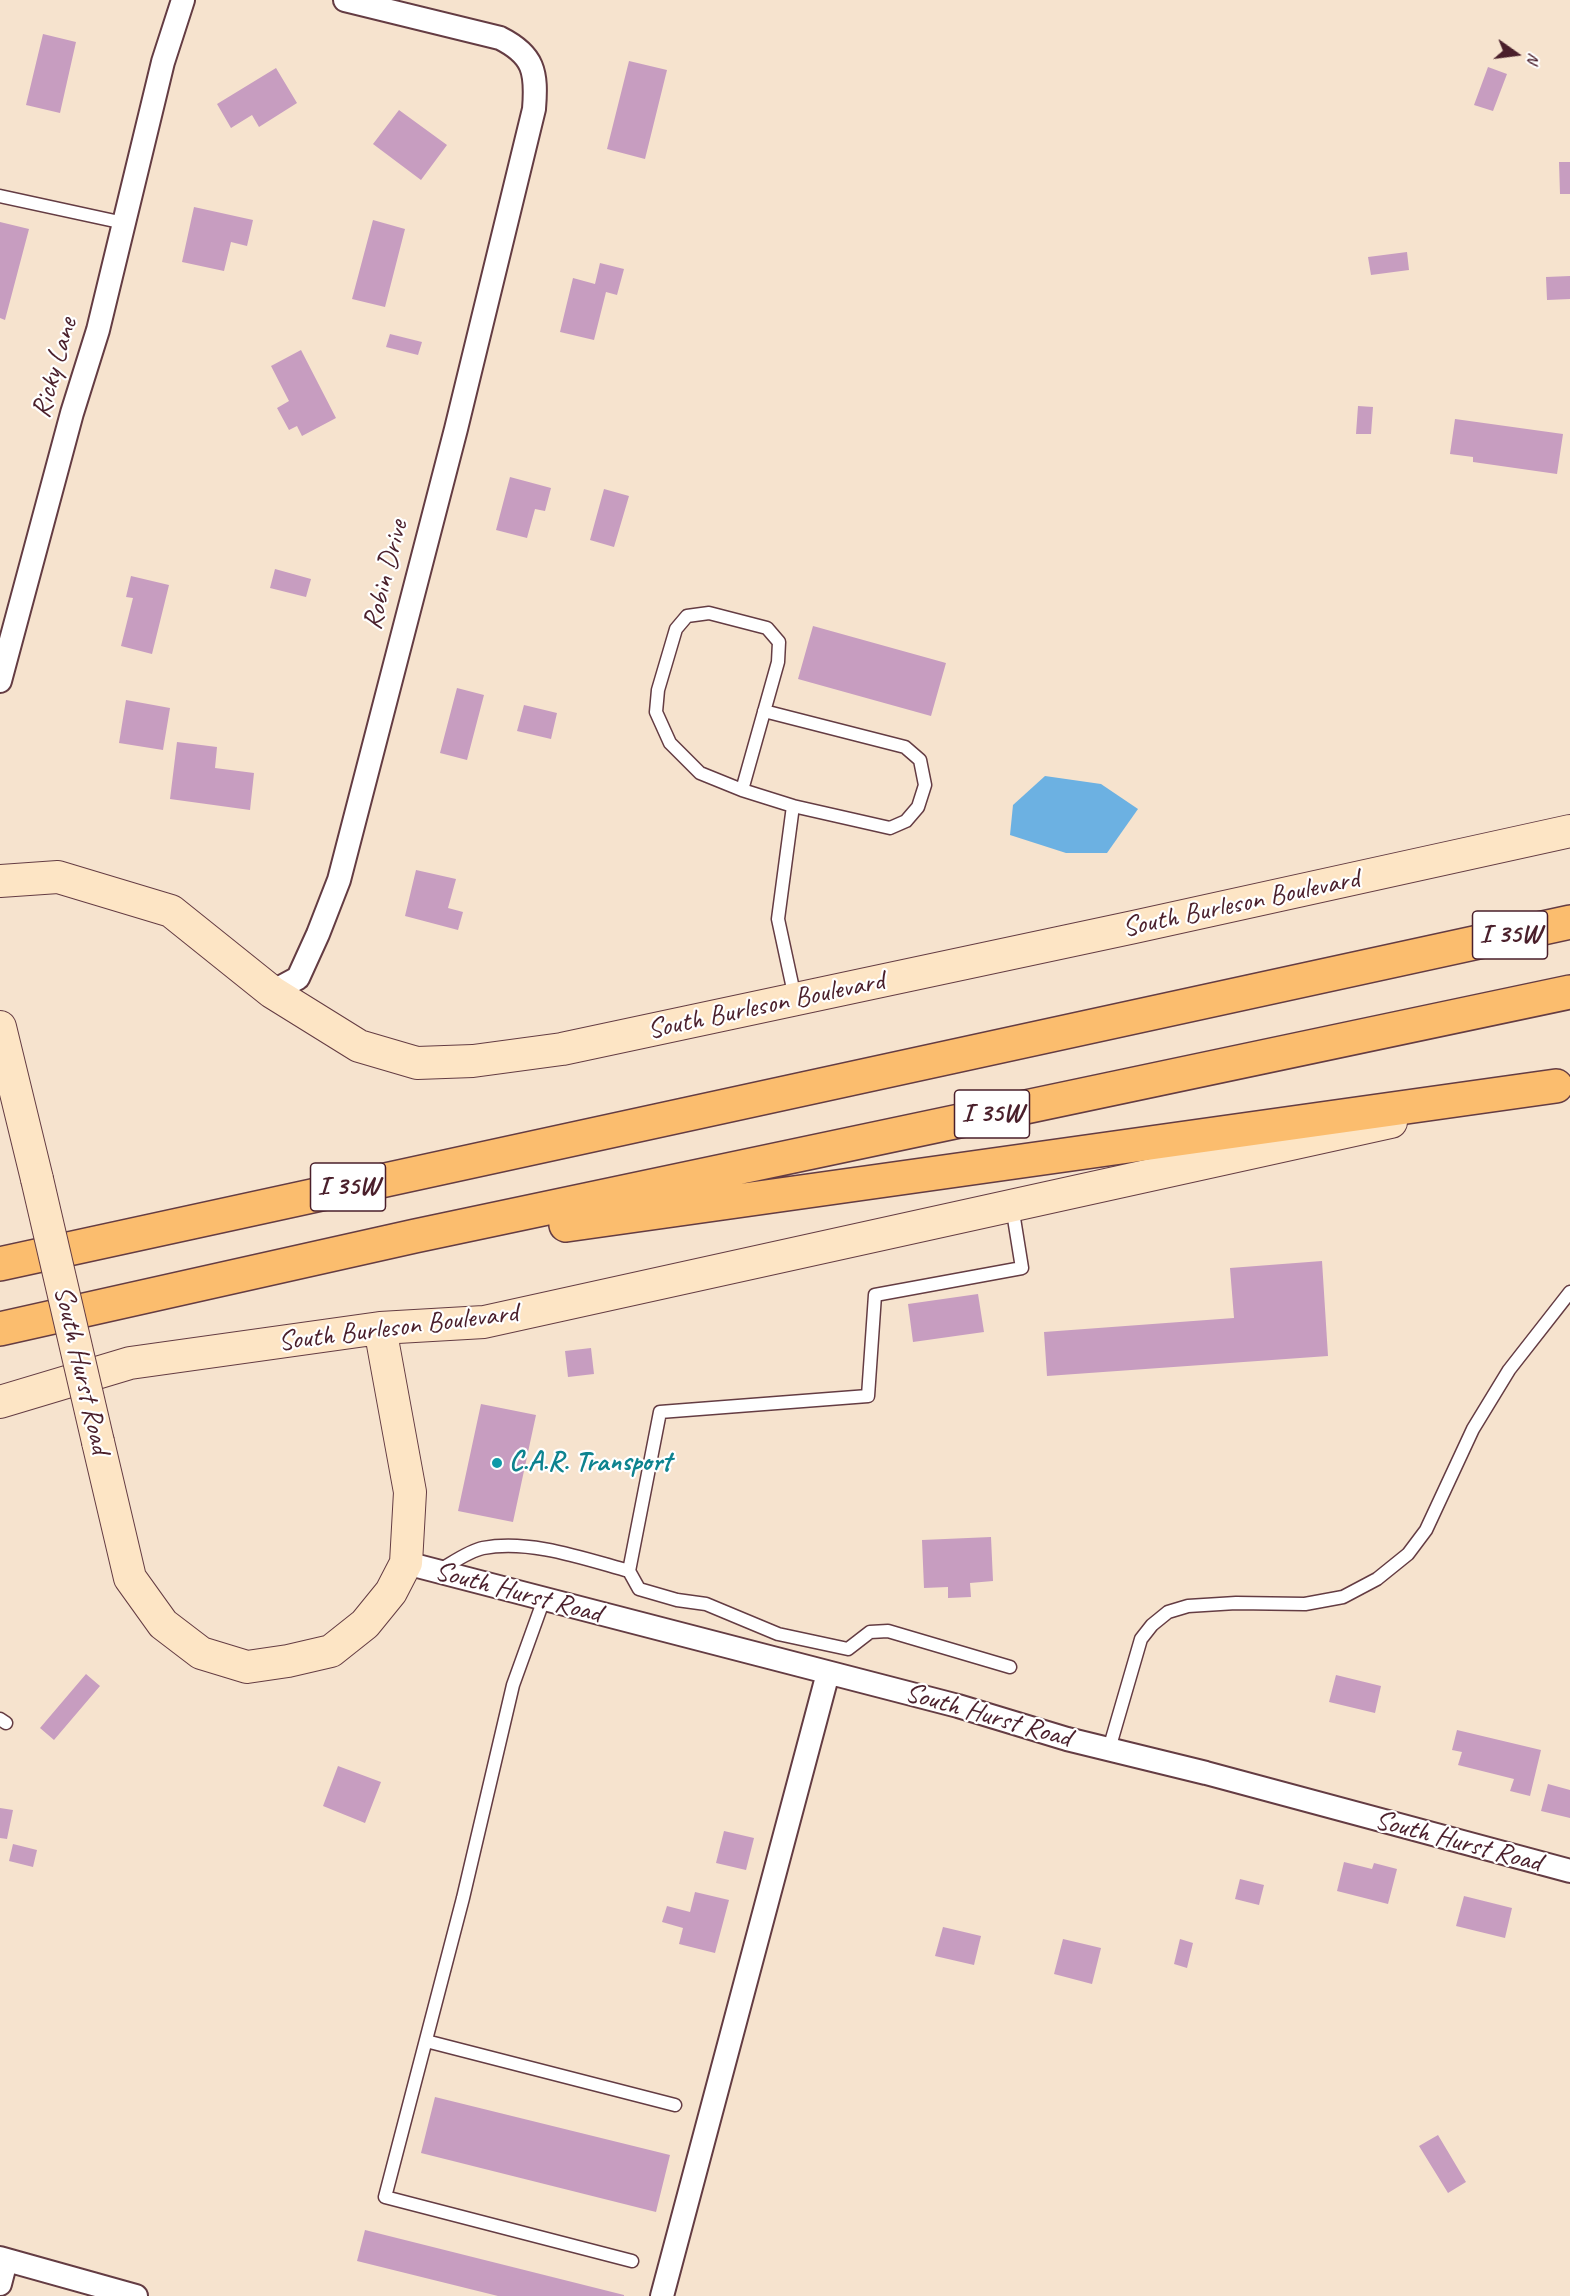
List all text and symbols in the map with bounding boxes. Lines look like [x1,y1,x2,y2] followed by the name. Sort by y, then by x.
[1486,24,1546,84] north arrow
[1523,51,1544,66] text: N
[25,314,85,422] street label: Ricky Lane
[356,517,416,633] street label: Robin Drive
[1120,862,1362,946] street label: South Burleson Boulevard
[1472,911,1547,959] road number: I 35W
[645,964,887,1048] street label: South Burleson Boulevard
[954,1090,1030,1138] road number: I 35W
[310,1163,386,1211] road number: I 35W
[45,1283,117,1457] street label: South Hurst Road
[276,1297,520,1359] street label: South Burleson Boulevard
[509,1446,671,1480] place label: C.A.R. Transport
[490,1456,504,1470] marker: C.A.R. Transport
[431,1555,605,1631] street label: South Hurst Road
[901,1676,1075,1756] street label: South Hurst Road
[1371,1804,1545,1880] street label: South Hurst Road

